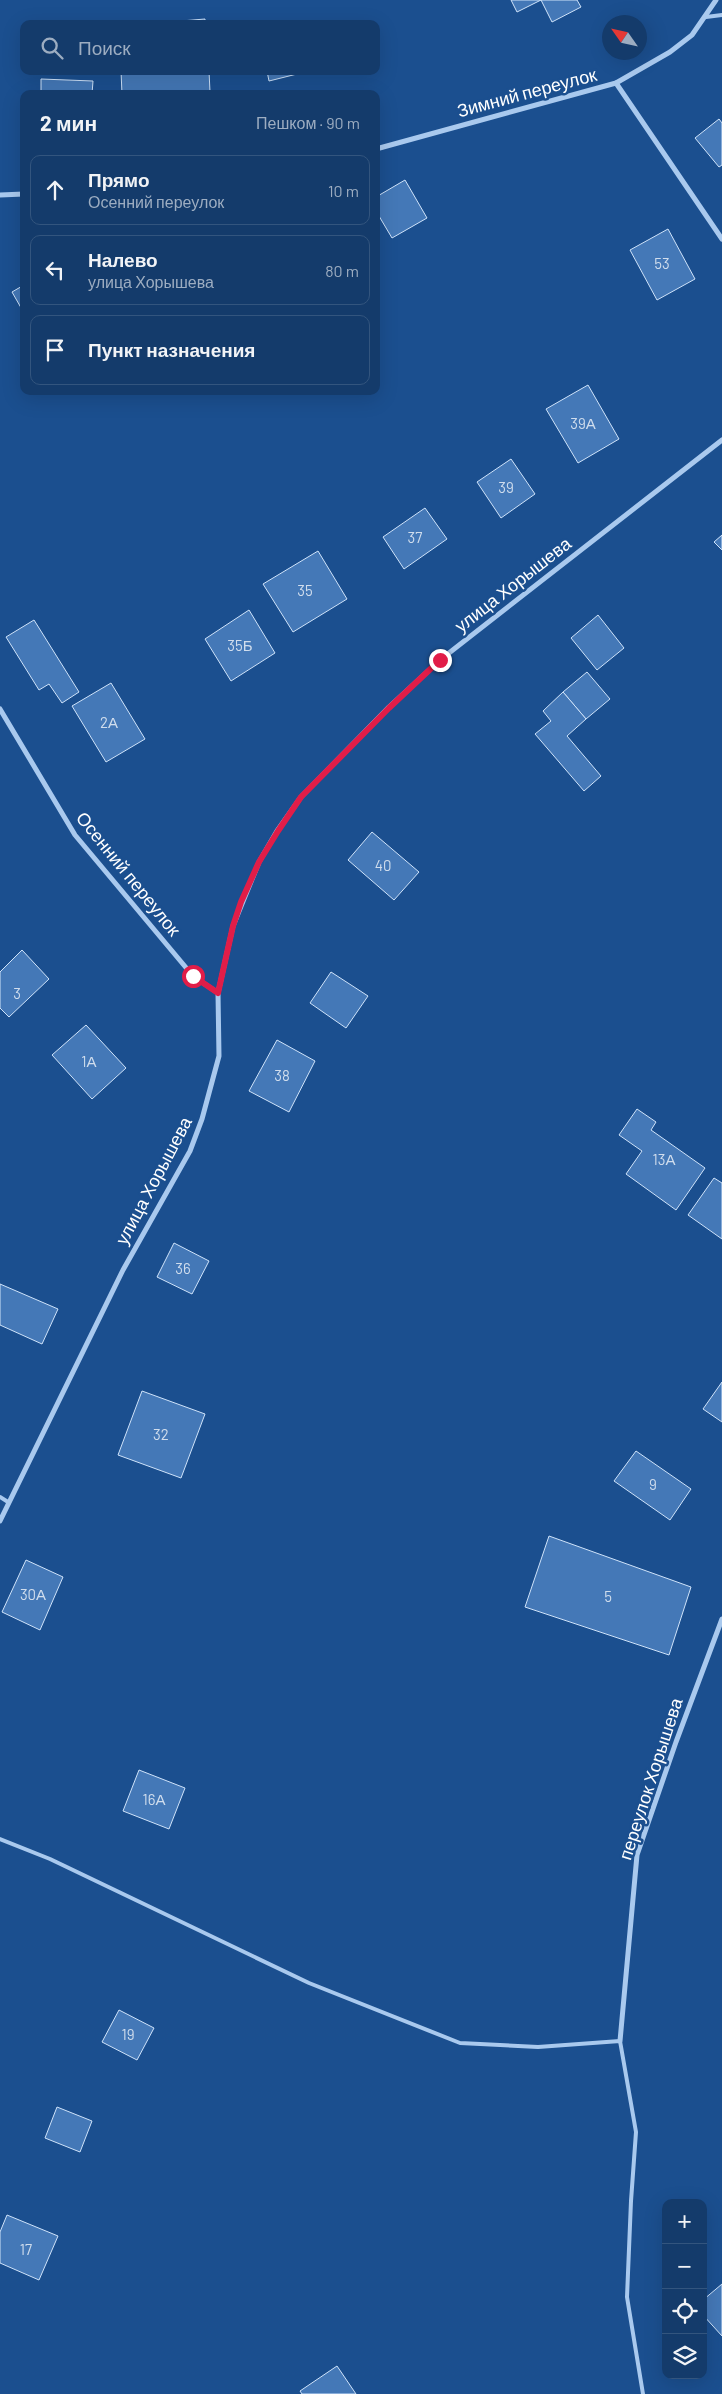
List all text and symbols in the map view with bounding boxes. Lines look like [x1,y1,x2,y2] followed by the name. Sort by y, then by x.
[602,15,647,60] north arrow
[20,20,380,75] search box
[38,34,66,62] icon: search
[78,36,131,59] text: Поиск
[454,63,599,121] street label: Зимний переулок
[40,110,97,135] text: 2 мин
[256,113,360,132] text: Пешком · 90 m
[88,168,150,191] text: Прямо
[41,176,69,204] icon: ahead
[328,181,359,200] text: 10 m
[88,192,224,211] text: Осенний переулок
[88,248,158,271] text: Налево
[654,254,670,272] house number: 53
[41,256,69,284] icon: left
[325,261,359,280] text: 80 m
[88,272,214,291] text: улица Хорышева
[41,336,69,364] icon: arrive
[88,338,255,361] text: Пункт назначения
[570,414,596,432] house number: 39А
[498,478,514,496] house number: 39
[408,528,422,546] house number: 37
[450,531,576,636] street label: улица Хорышева
[297,581,313,599] house number: 35
[227,636,253,654] house number: 35Б
[429,649,452,672] route end
[100,713,118,731] house number: 2А
[72,807,186,940] street label: Осенний переулок
[375,856,391,874] house number: 40
[182,965,205,988] route start
[13,984,21,1002] house number: 3
[81,1052,97,1070] house number: 1А
[274,1066,290,1084] house number: 38
[110,1112,197,1248] street label: улица Хорышева
[653,1150,675,1168] house number: 13А
[175,1259,191,1277] house number: 36
[153,1425,169,1443] house number: 32
[649,1475,657,1493] house number: 9
[20,1585,46,1603] house number: 30А
[604,1587,612,1605] house number: 5
[613,1694,687,1862] street label: переулок Хорышева
[143,1790,165,1808] house number: 16А
[121,2025,135,2043] house number: 19
[662,2199,707,2379] map controls
[662,2199,707,2244] button: +
[20,2240,32,2258] house number: 17
[662,2244,707,2289] button: −
[662,2289,707,2334] button: locate
[662,2334,707,2379] button: layers

